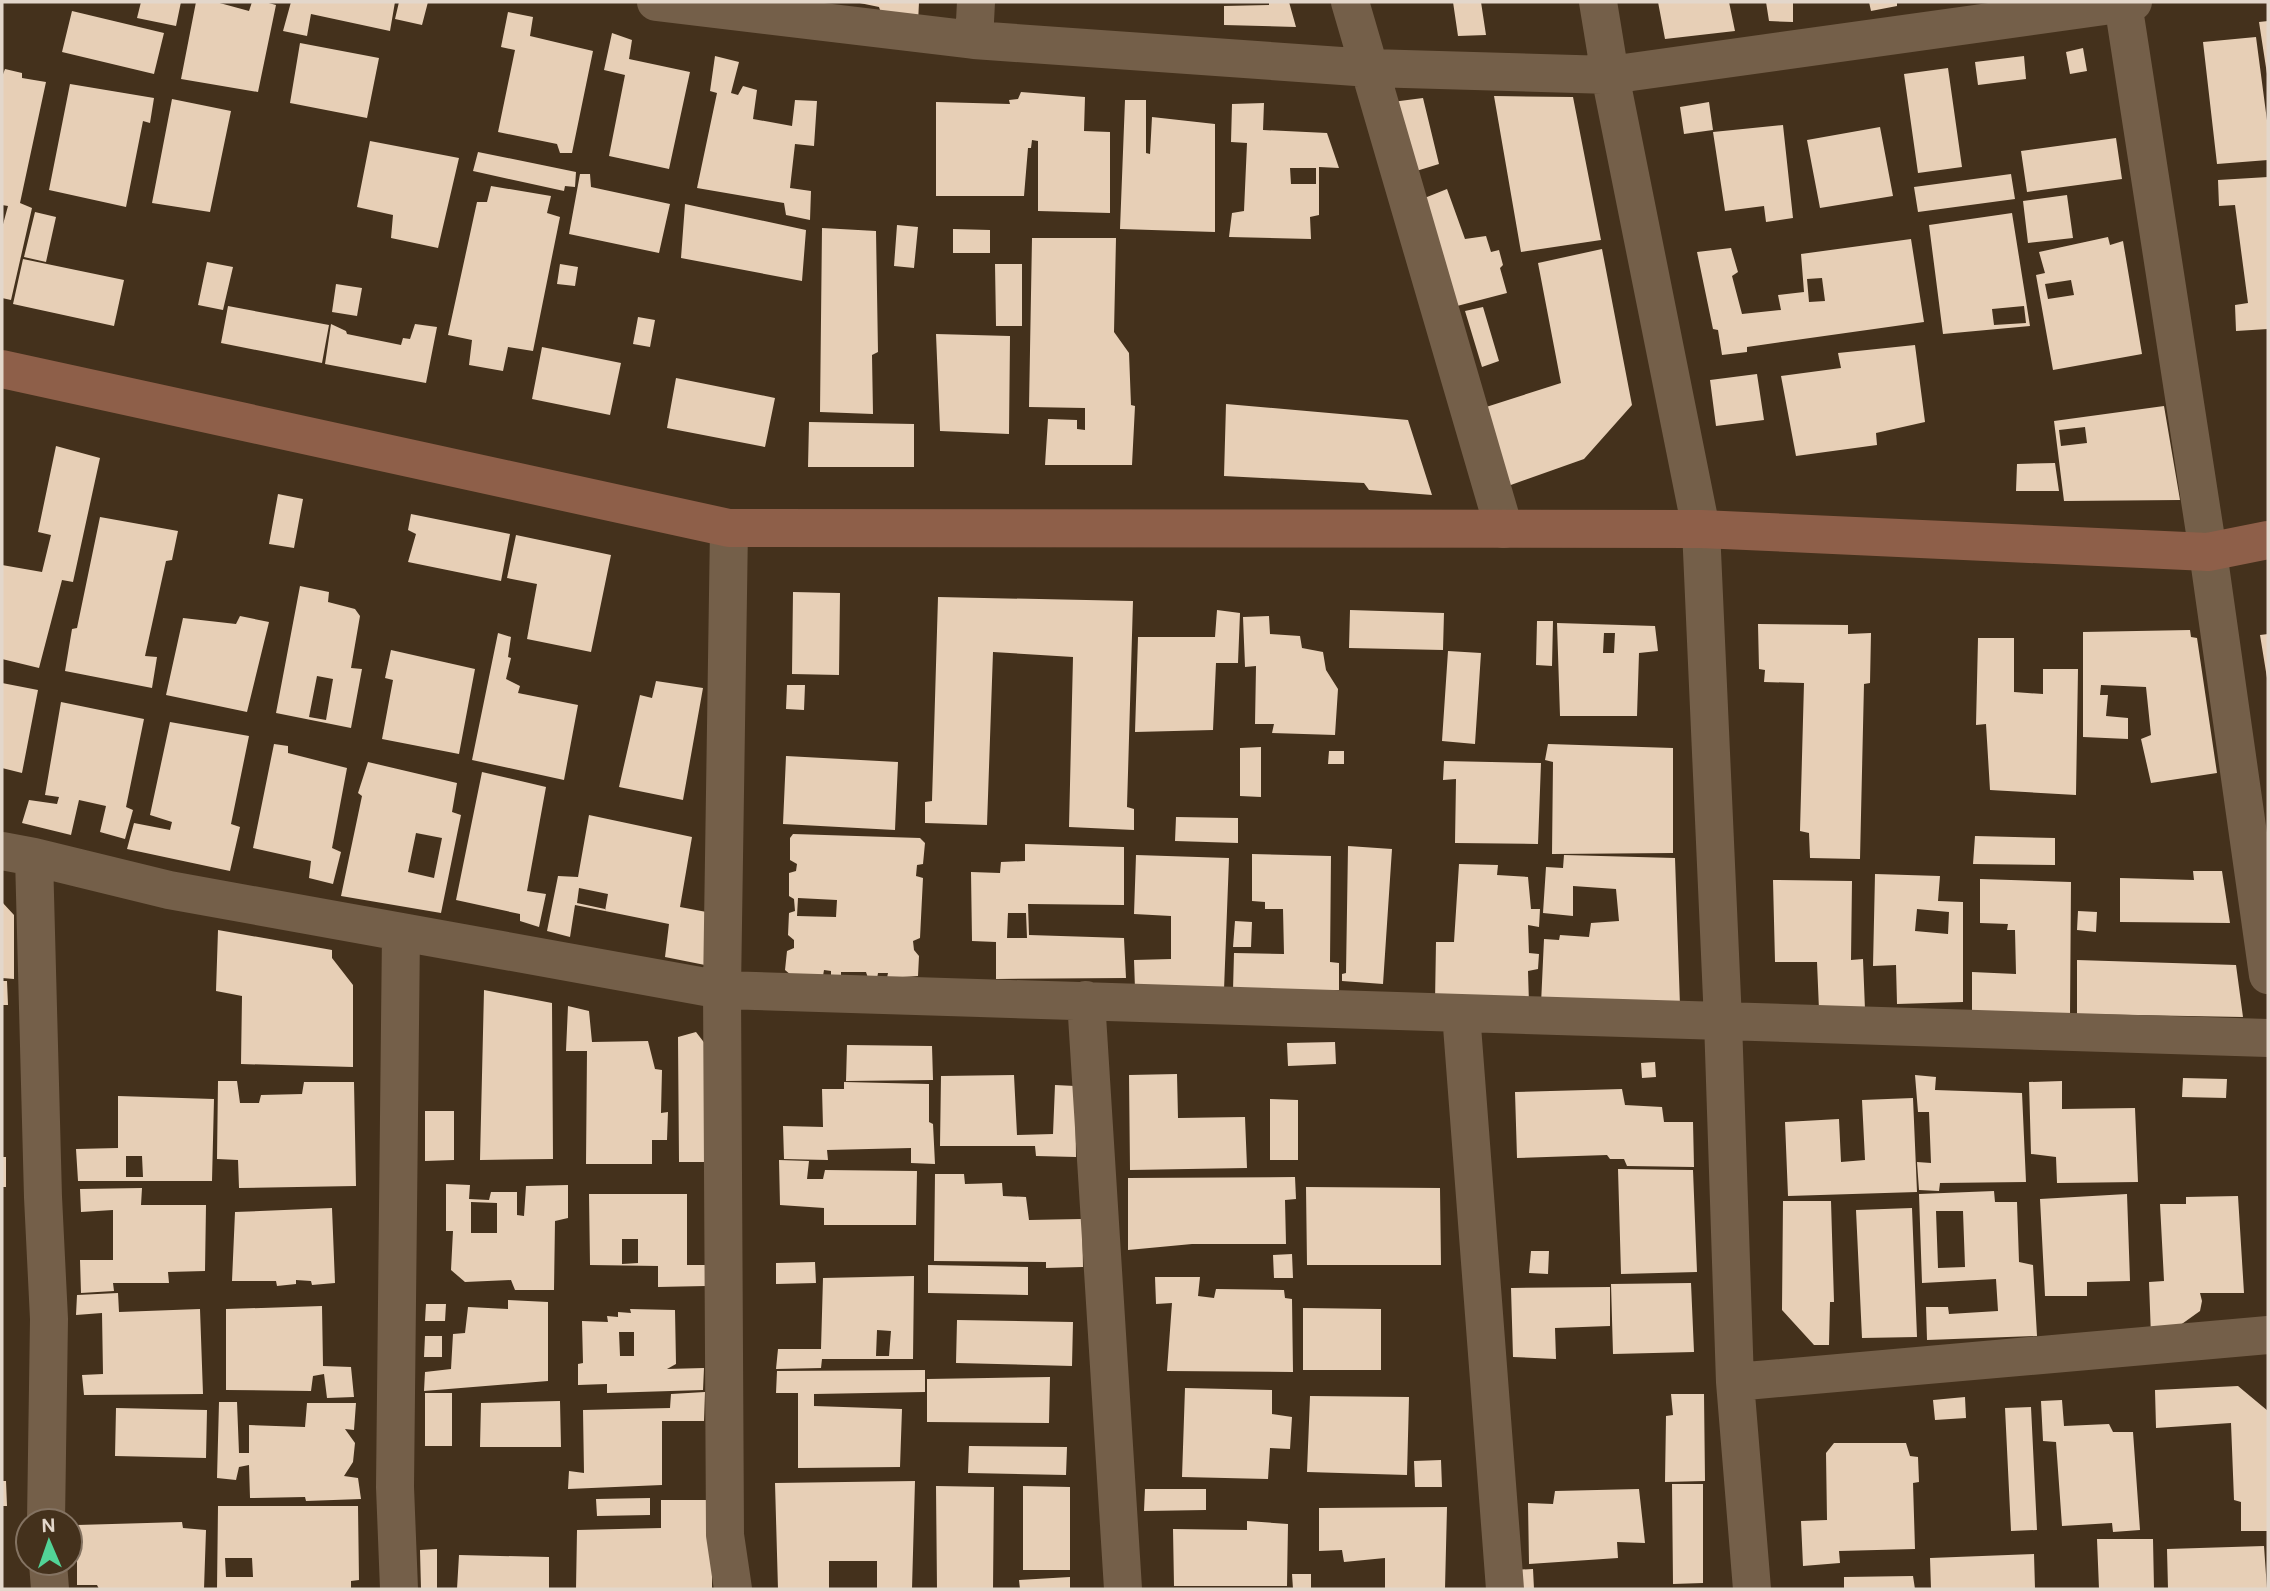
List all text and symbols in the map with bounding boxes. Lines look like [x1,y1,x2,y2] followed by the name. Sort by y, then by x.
[14,1507,84,1577] north arrow
[41,1513,56,1538] text: N

